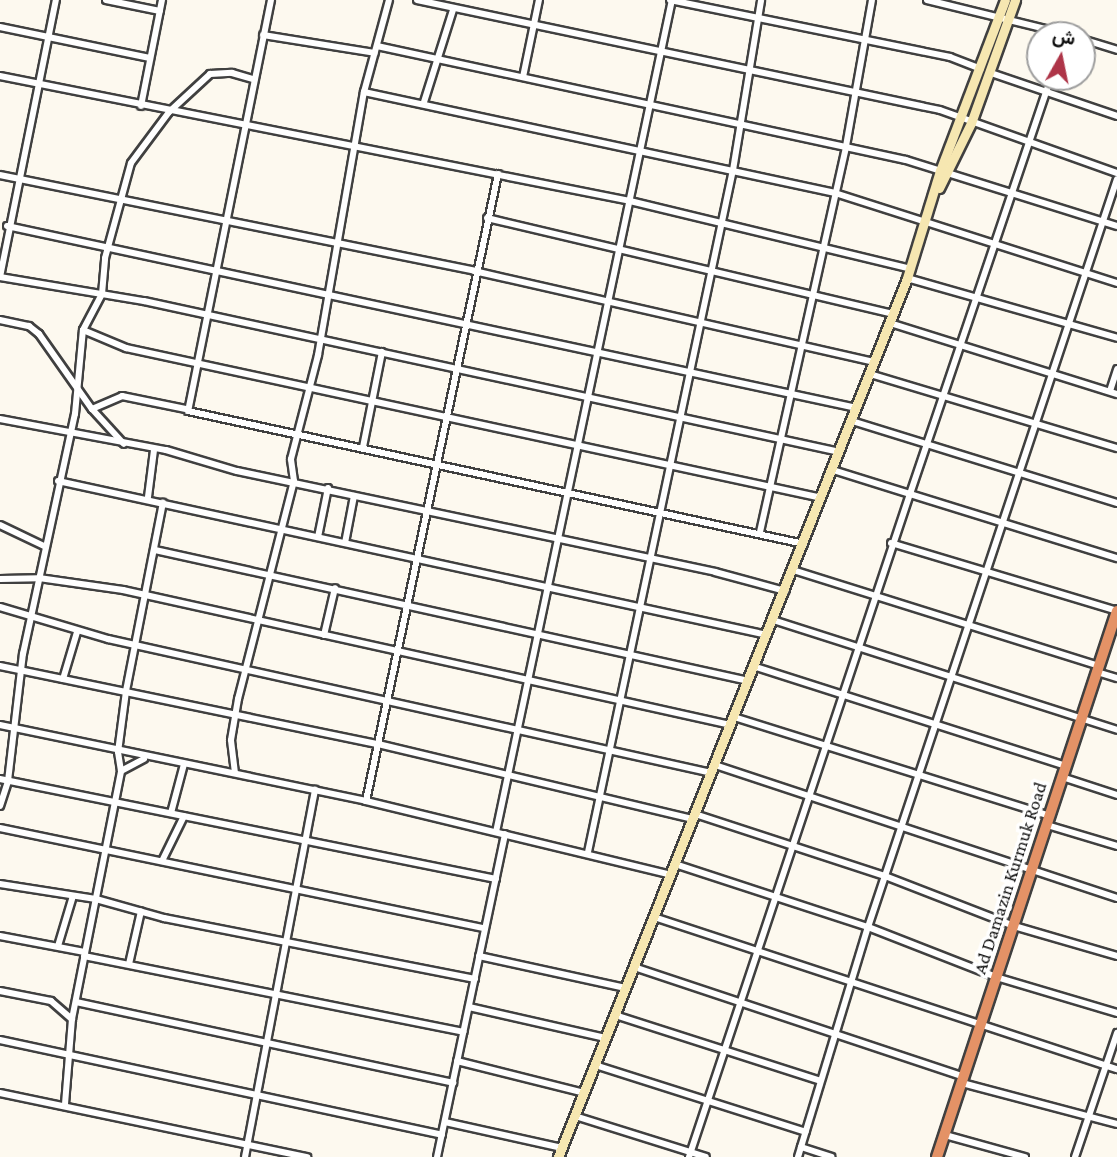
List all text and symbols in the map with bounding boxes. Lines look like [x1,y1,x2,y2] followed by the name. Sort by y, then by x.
[1026,21,1096,91] north arrow
[1051,25,1077,49] text: ش
[968,779,1052,977] street label: Ad Damazin Kurmuk Road

